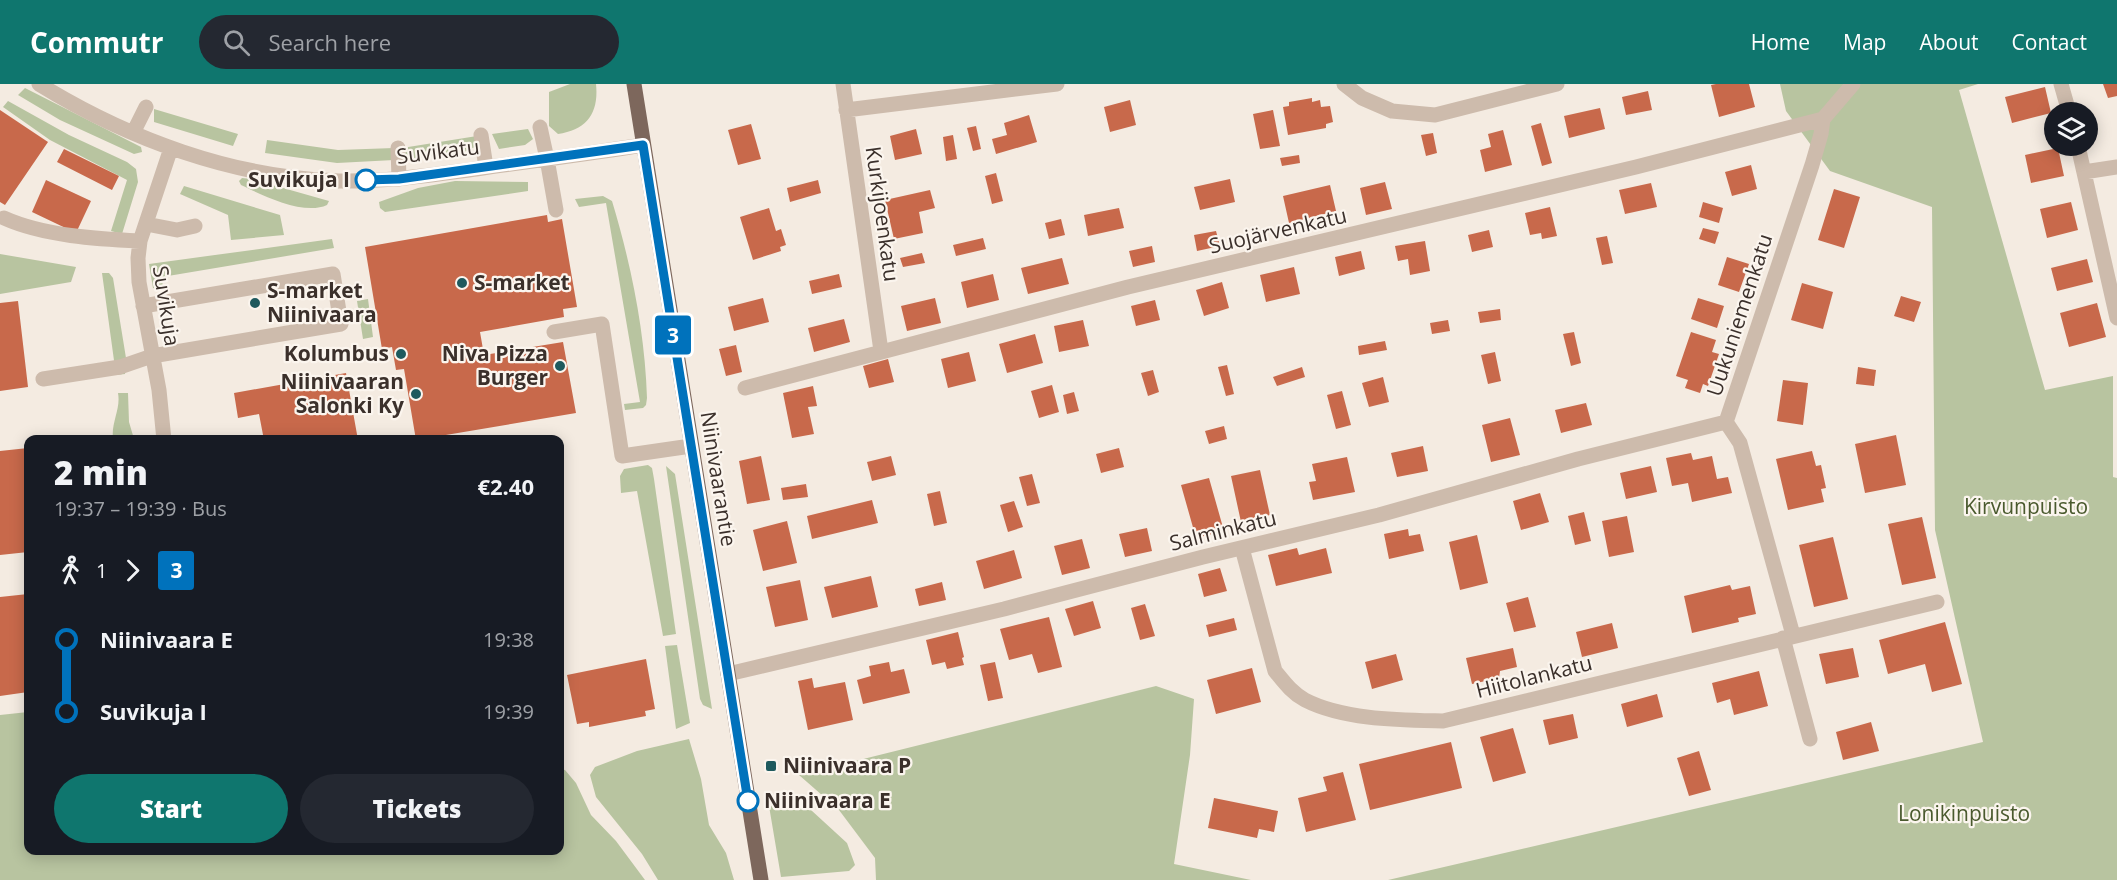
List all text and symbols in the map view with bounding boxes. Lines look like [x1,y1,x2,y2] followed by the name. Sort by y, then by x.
[199,15,619,69] search box
[30,23,163,61] text: Commutr
[220,26,253,59] icon: search
[268,27,391,57] text: Search here
[1751,28,1810,56] text: Home
[1843,28,1886,56] text: Map
[1919,28,1979,56] text: About
[2012,28,2087,56] text: Contact
[2044,102,2098,156] map controls
[2044,102,2098,156] button: layers
[395,132,481,170] street label: Suvikatu
[860,144,906,283] street label: Kurkijoenkatu
[248,165,350,193] place label: Suvikuja I
[355,169,377,191] marker: Suvikuja I
[1206,201,1350,260] street label: Suojärvenkatu
[1700,230,1779,400] street label: Uukuniemenkatu
[147,264,187,348] street label: Suvikuja
[474,268,570,296] place label: S-market
[267,276,377,328] place label: S-market Niinivaara
[455,276,469,290] marker: S-market
[248,296,262,310] marker: S-market Niinivaara
[654,316,692,354] line badge: 3
[667,321,679,349] text: 3
[284,339,389,367] place label: Kolumbus
[442,339,548,391] place label: Niva Pizza Burger
[394,347,408,361] marker: Kolumbus
[553,359,567,373] marker: Niva Pizza Burger
[281,367,404,419] place label: Niinivaaran Salonki Ky
[409,387,423,401] marker: Niinivaaran Salonki Ky
[695,409,743,548] street label: Niinivaarantie
[54,450,148,495] text: 2 min
[477,471,534,501] text: €2.40
[1964,492,2088,520] park label: Kirvunpuisto
[54,495,227,522] text: 19:37 – 19:39 · Bus
[1166,503,1279,557] street label: Salminkatu
[54,554,87,587] icon: walk
[116,554,149,587] icon: forward
[170,556,182,584] text: 3
[96,557,107,584] text: 1
[100,624,233,654] text: Niinivaara E
[483,626,534,653] text: 19:38
[1473,648,1595,704] street label: Hiitolankatu
[100,696,207,726] text: Suvikuja I
[483,698,534,725] text: 19:39
[783,751,911,779] place label: Niinivaara P
[764,759,778,773] marker: Niinivaara P
[54,774,288,843] button: Start
[300,774,534,843] button: Tickets
[764,786,891,814] place label: Niinivaara E
[737,790,759,812] marker: Niinivaara E
[1898,799,2030,827] park label: Lonikinpuisto

